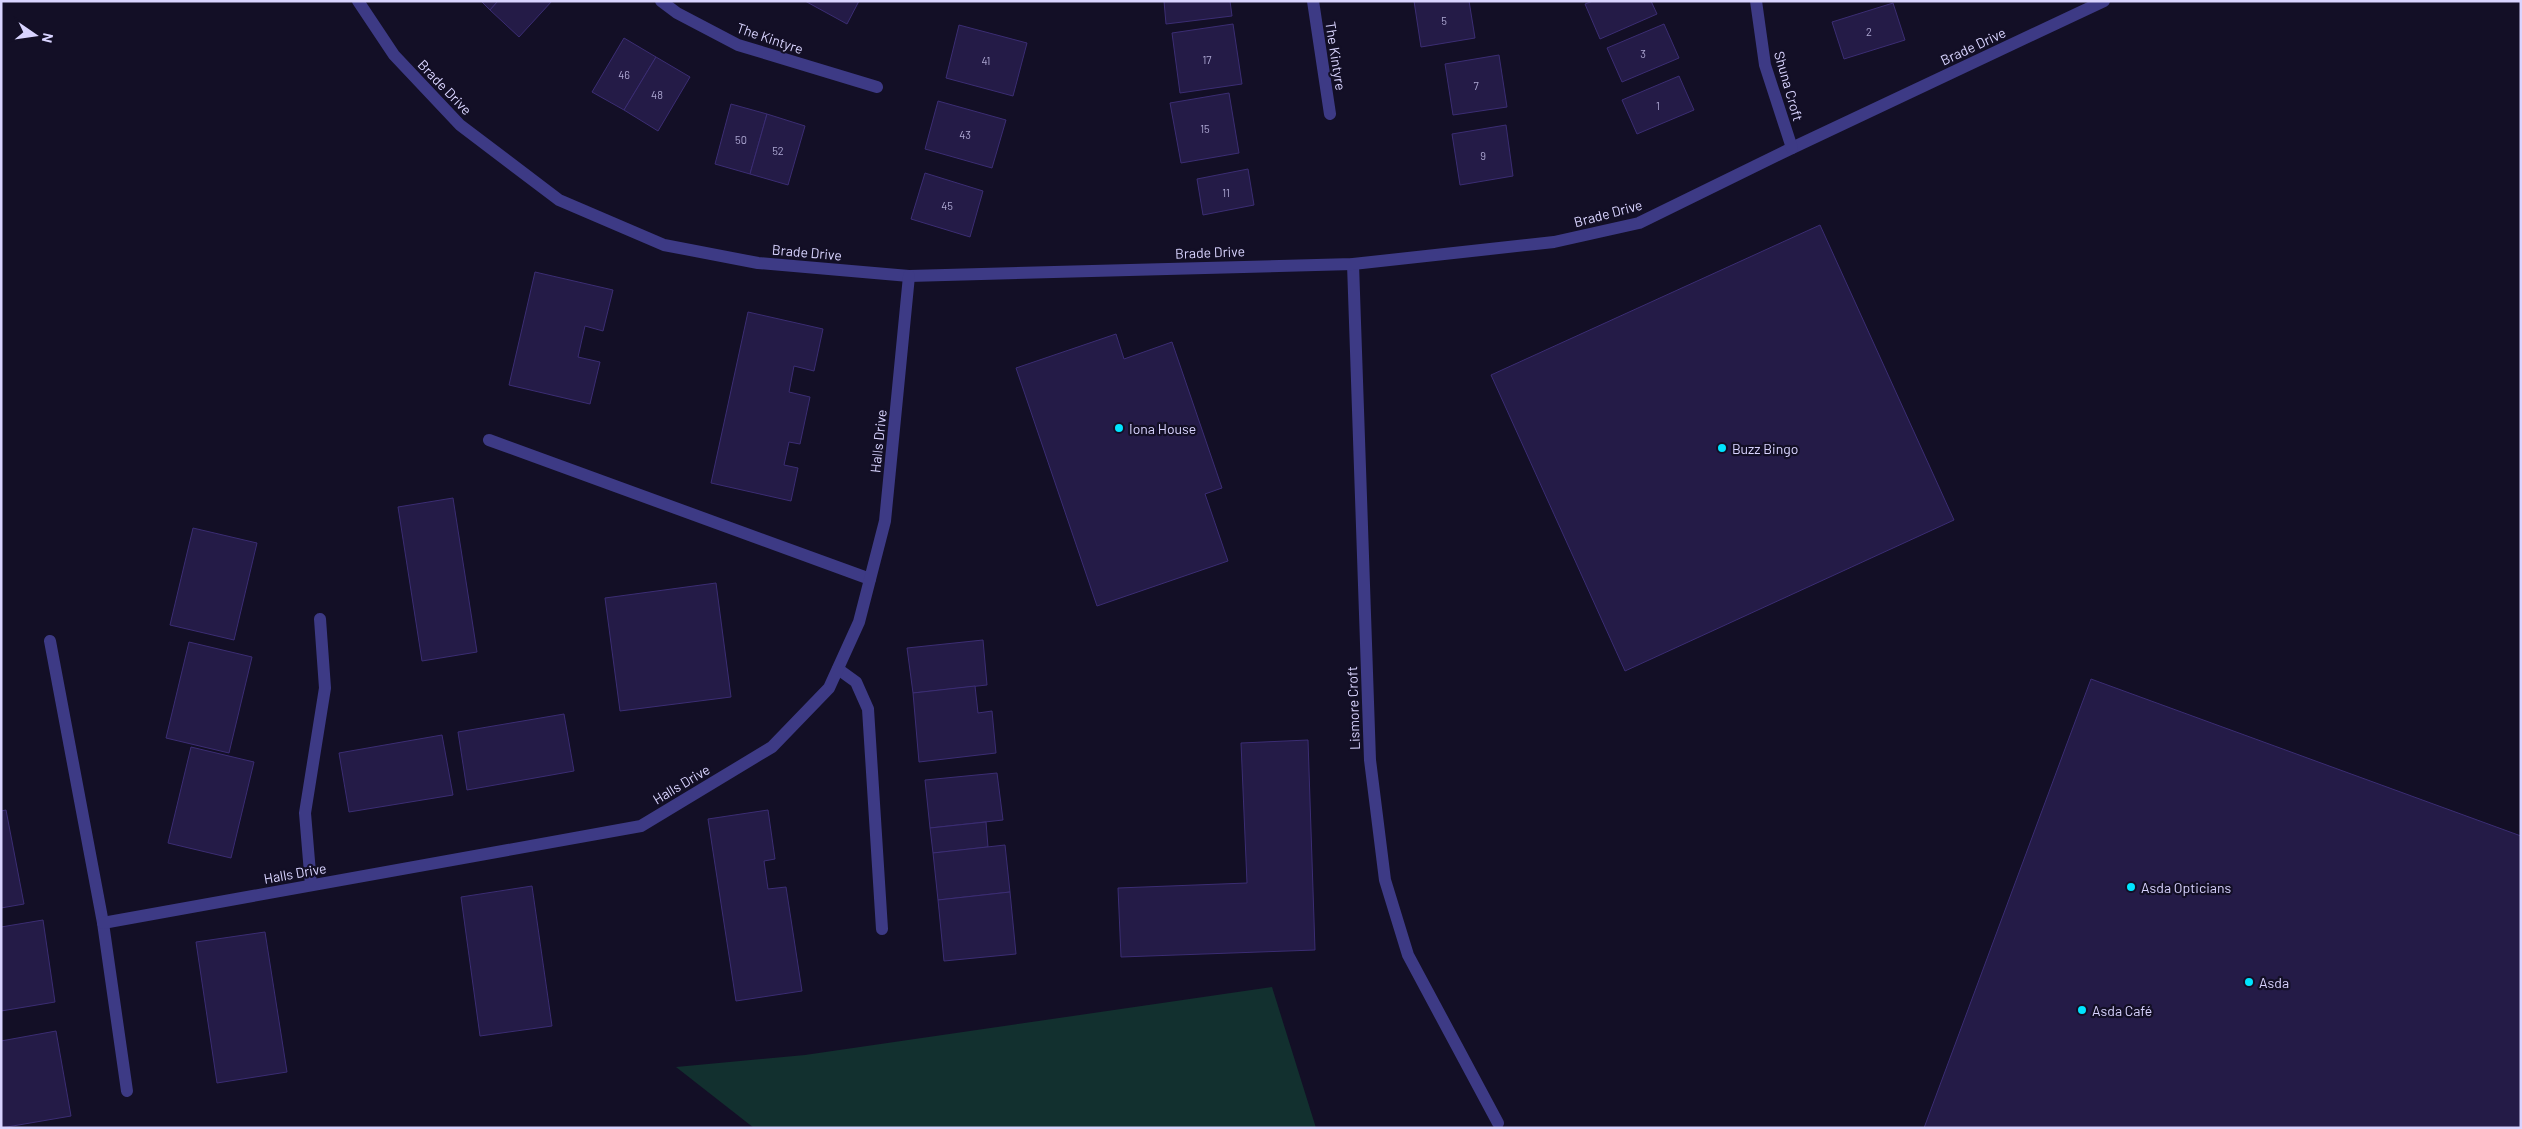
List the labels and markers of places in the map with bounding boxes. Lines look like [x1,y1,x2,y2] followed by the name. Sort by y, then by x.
[1129,420,1196,437] place label: Iona House
[1113,422,1125,434] marker: Iona House
[1732,440,1798,457] place label: Buzz Bingo
[1716,442,1728,454] marker: Buzz Bingo
[2141,879,2231,896] place label: Asda Opticians
[2125,881,2137,893] marker: Asda Opticians
[2259,974,2289,991] place label: Asda
[2243,976,2255,988] marker: Asda
[2092,1002,2152,1019] place label: Asda Café
[2076,1004,2088,1016] marker: Asda Café

